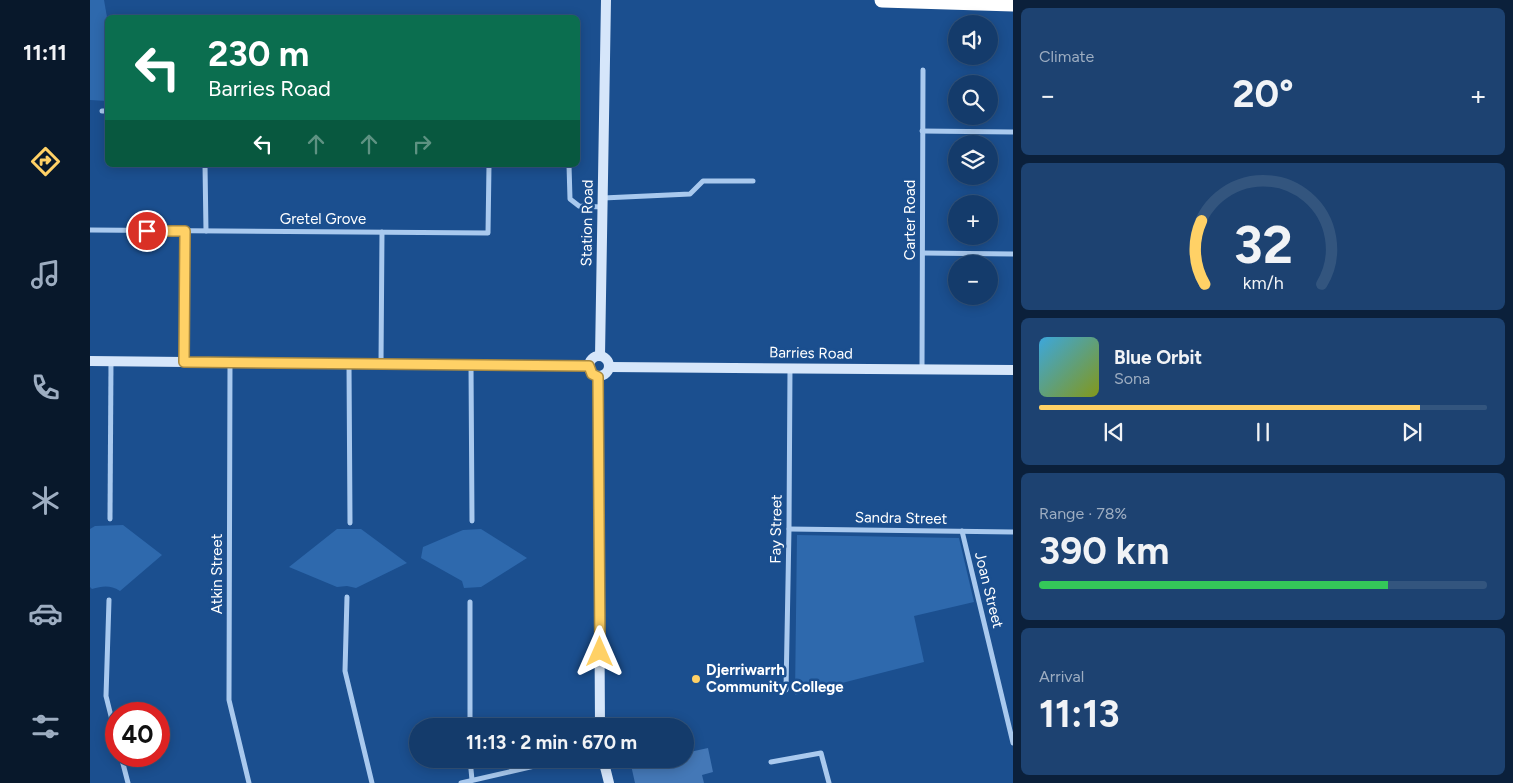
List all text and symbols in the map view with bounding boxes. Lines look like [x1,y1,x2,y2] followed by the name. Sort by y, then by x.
[948,15,998,305] map controls
[948,15,998,65] button: sound
[208,33,309,75] text: 230 m
[125,35,190,100] icon: left
[23,39,67,66] text: 11:11
[1039,47,1094,66] text: Climate
[1233,71,1294,117] text: 20°
[208,75,331,102] text: Barries Road
[948,75,998,125] button: search
[1039,78,1056,112] text: −
[1470,78,1487,112] text: +
[249,130,277,158] icon: left
[302,130,330,158] icon: ahead
[355,130,383,158] icon: ahead
[408,130,436,158] icon: right
[948,135,998,185] button: layers
[28,144,63,179] icon: directions
[577,179,597,267] street label: Station Road
[901,180,919,260] street label: Carter Road
[948,195,998,245] button: +
[126,210,168,252] pin
[280,210,366,228] street label: Gretel Grove
[1233,214,1293,276] text: 32
[133,217,161,245] icon: arrive
[948,255,998,305] button: −
[28,257,63,292] icon: music
[1243,272,1283,293] text: km/h
[769,343,853,363] street label: Barries Road
[1114,346,1202,369] text: Blue Orbit
[1114,369,1150,388] text: Sona
[28,370,63,405] icon: phone
[1100,418,1128,446] icon: previous
[1249,418,1277,446] icon: pause
[1398,418,1426,446] icon: next
[28,483,63,518] icon: climate
[766,494,786,564] street label: Fay Street
[1039,504,1127,523] text: Range · 78%
[855,508,948,528] street label: Sandra Street
[1039,528,1169,574] text: 390 km
[208,533,226,614] street label: Atkin Street
[971,550,1007,630] street label: Joan Street
[28,596,63,631] icon: car
[573,625,625,677] position arrow
[706,661,844,696] place label: Djerriwarrh Community College
[1039,667,1084,686] text: Arrival
[690,673,702,685] marker: Djerriwarrh Community College
[1039,691,1120,737] text: 11:13
[105,702,170,767] speed limit sign: 40
[28,709,63,744] icon: filters
[466,731,637,754] text: 11:13 · 2 min · 670 m

